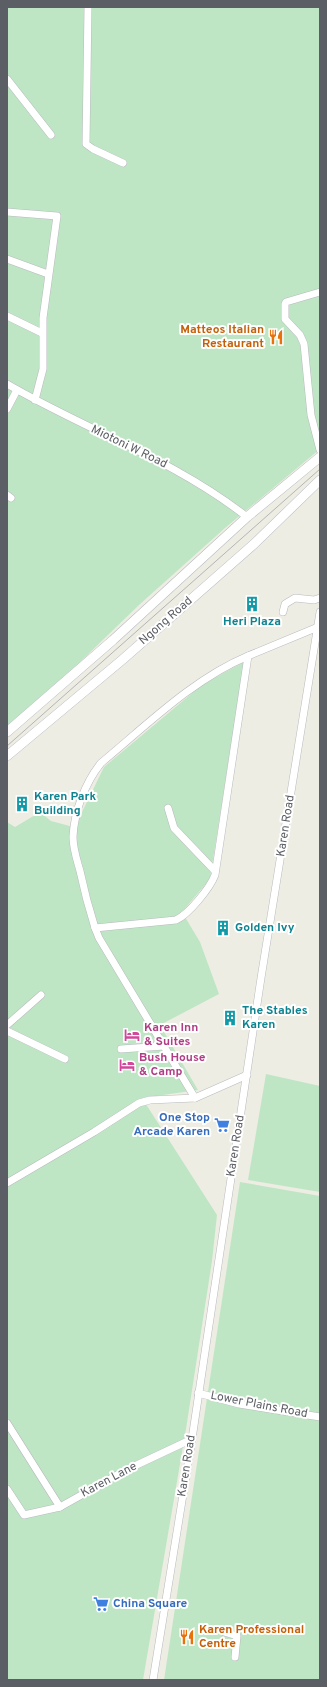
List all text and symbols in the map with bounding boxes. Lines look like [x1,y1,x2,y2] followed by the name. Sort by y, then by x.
[180,322,264,352] place label: Matteos Italian Restaurant
[267,328,285,346] restaurant icon: Matteos Italian Restaurant
[88,422,170,472] street label: Miotoni W Road
[136,593,196,649] street label: Ngong Road
[243,595,261,613] building icon: Heri Plaza
[223,614,281,630] place label: Heri Plaza
[34,789,97,819] place label: Karen Park Building
[273,794,299,858] street label: Karen Road
[13,795,31,813] building icon: Karen Park Building
[214,919,232,937] building icon: Golden Ivy
[235,920,295,936] place label: Golden Ivy
[242,1003,308,1033] place label: The Stables Karen
[221,1009,239,1027] building icon: The Stables Karen
[144,1020,198,1050] place label: Karen Inn & Suites
[123,1026,141,1044] hotel icon: Karen Inn & Suites
[139,1050,206,1080] place label: Bush House & Camp
[118,1056,136,1074] hotel icon: Bush House & Camp
[133,1110,210,1140] place label: One Stop Arcade Karen
[223,1114,249,1178] street label: Karen Road
[213,1116,231,1134] supermarket icon: One Stop Arcade Karen
[209,1388,309,1422] street label: Lower Plains Road
[174,1434,200,1498] street label: Karen Road
[78,1459,140,1501] street label: Karen Lane
[92,1595,110,1613] supermarket icon: China Square
[113,1596,188,1612] place label: China Square
[199,1622,304,1652] place label: Karen Professional Centre
[178,1628,196,1646] restaurant icon: Karen Professional Centre

